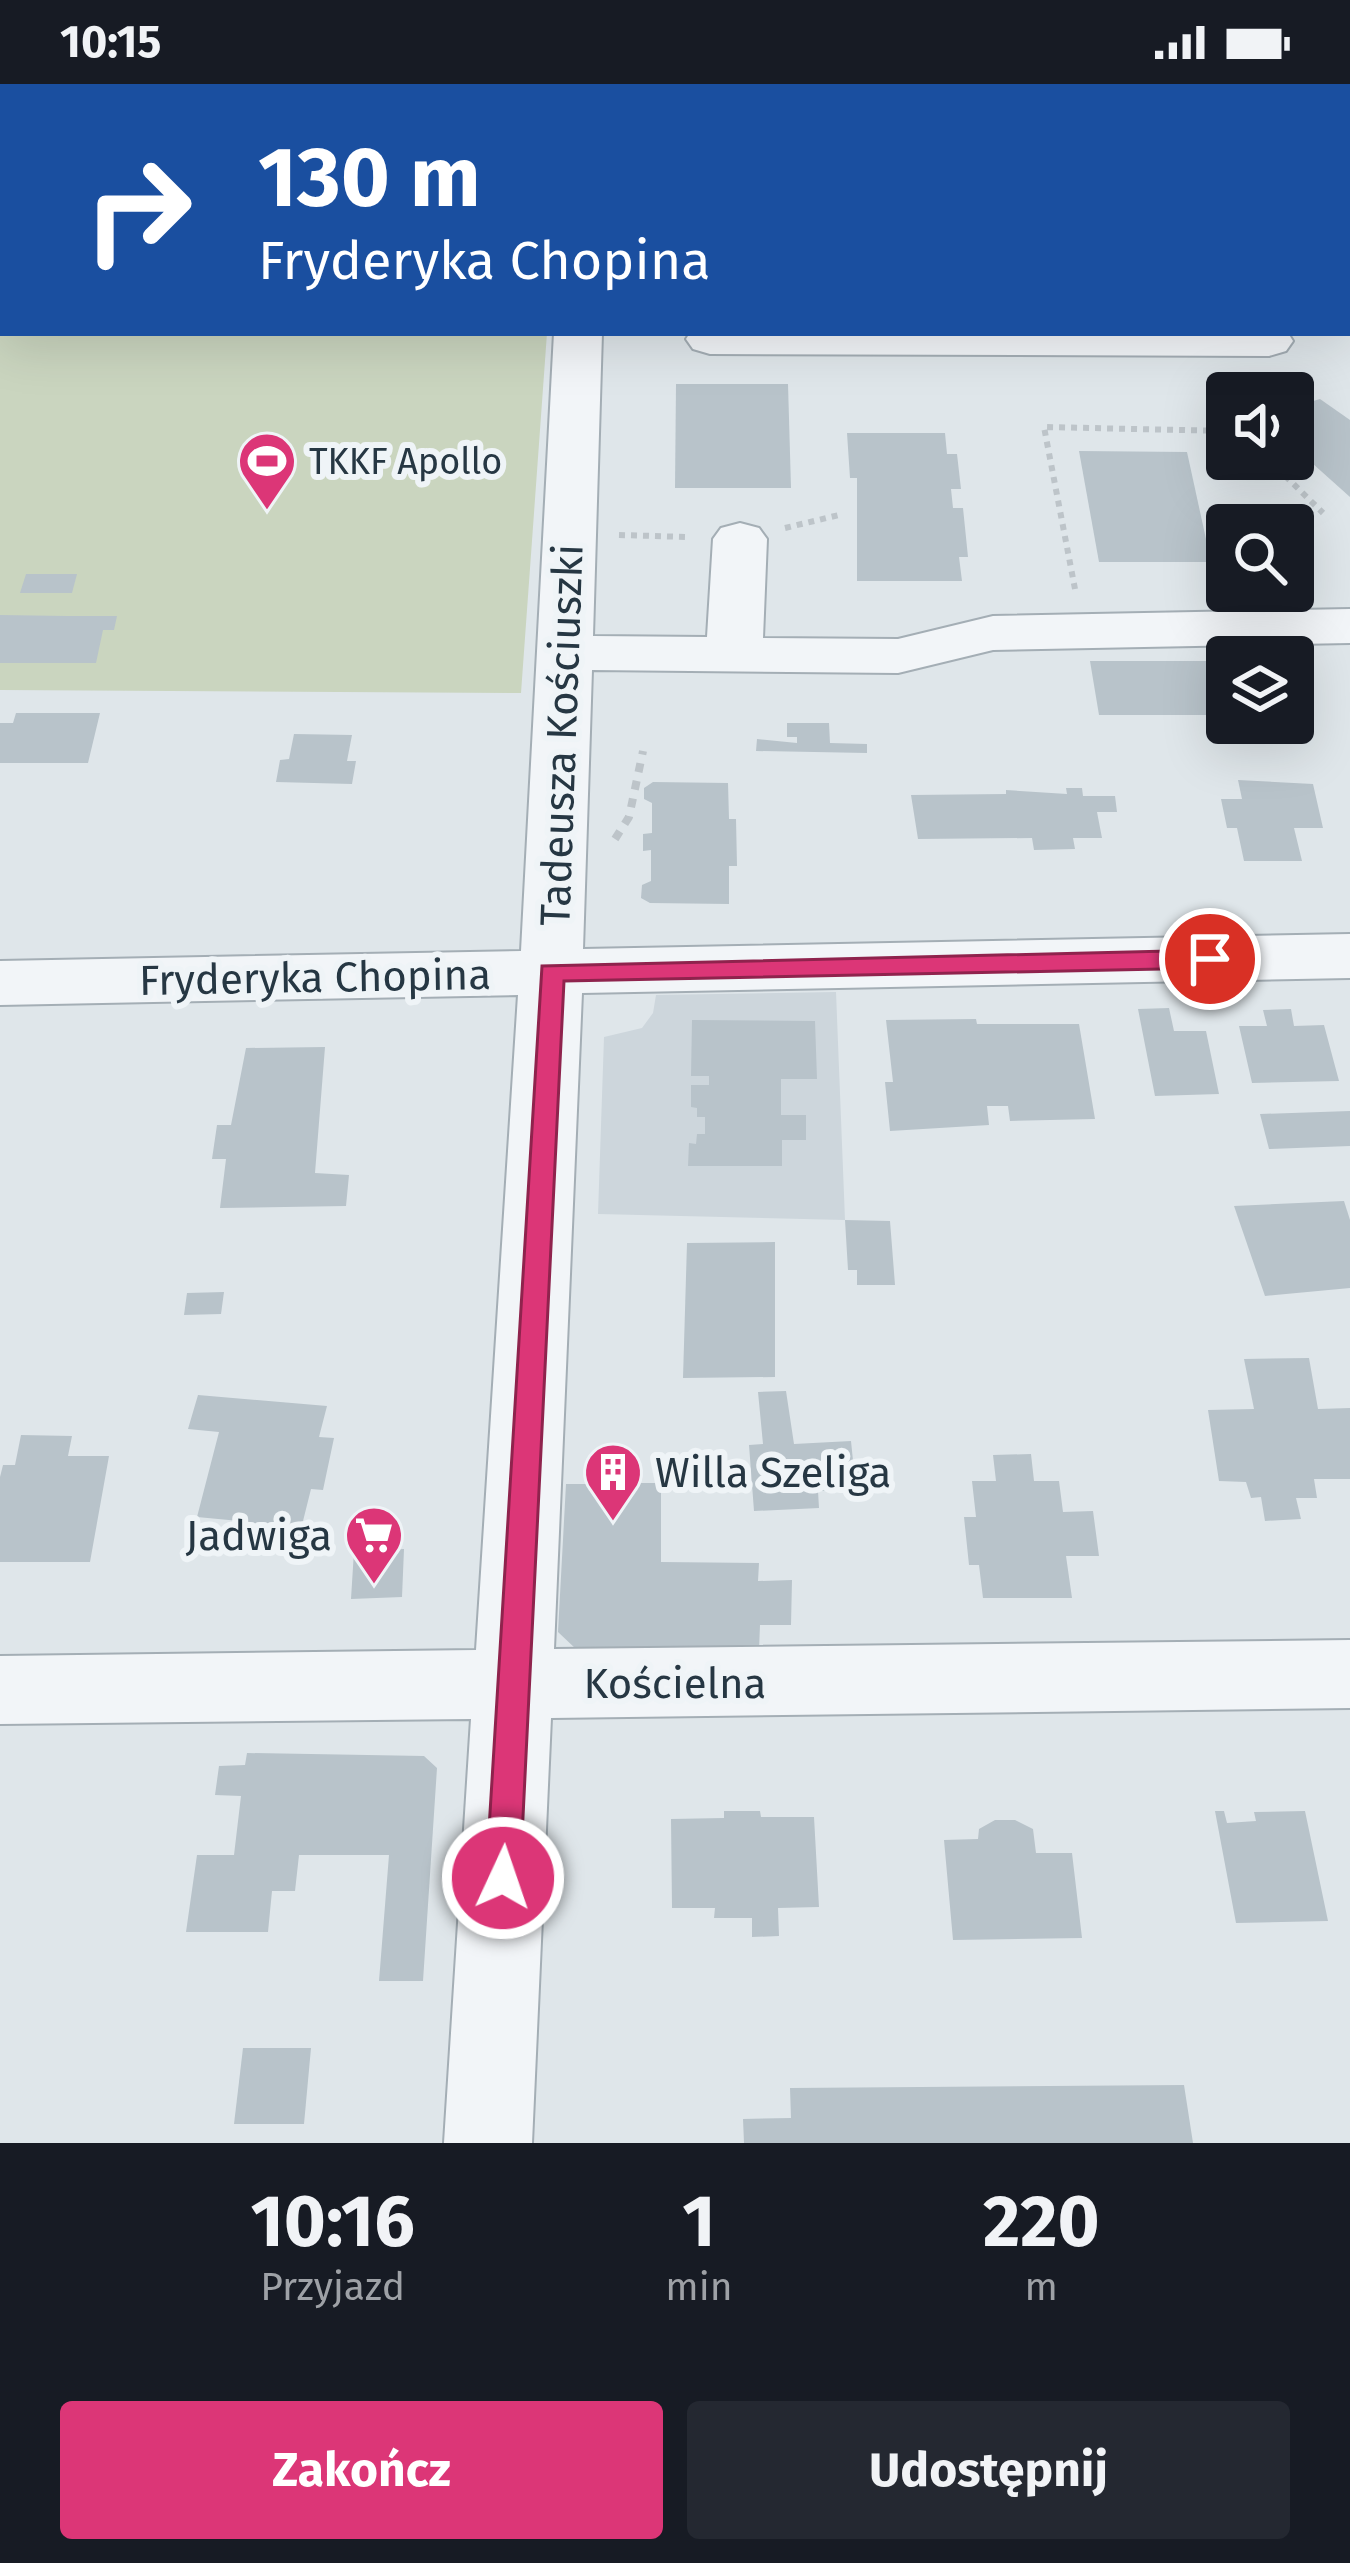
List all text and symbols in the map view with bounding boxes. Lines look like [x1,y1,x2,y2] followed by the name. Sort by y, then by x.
[60,15,161,69] text: 10:15
[258,127,481,228] text: 130 m
[60,132,216,288] icon: right
[258,229,711,293] text: Fryderyka Chopina
[1206,372,1314,744] map controls
[1206,372,1314,480] button: sound
[236,430,298,512] sports icon: TKKF Apollo
[309,440,502,484] place label: TKKF Apollo
[1206,504,1314,612] button: search
[530,543,594,927] street label: Tadeusza Kościuszki
[1206,636,1314,744] button: layers
[1159,908,1261,1010] pin
[1177,926,1243,992] icon: arrive
[139,950,491,1006] street label: Fryderyka Chopina
[582,1441,644,1523] building icon: Willa Szeliga
[655,1448,891,1498] place label: Willa Szeliga
[343,1504,405,1586] supermarket icon: Jadwiga
[185,1511,332,1561] place label: Jadwiga
[584,1659,766,1709] street label: Kościelna
[440,1815,566,1941] position arrow
[250,2179,415,2265] text: 10:16
[682,2179,716,2265] text: 1
[983,2179,1100,2265] text: 220
[260,2264,405,2310] text: Przyjazd
[665,2264,733,2310] text: min
[1025,2264,1058,2310] text: m
[60,2401,663,2539] button: Zakończ
[687,2401,1290,2539] button: Udostępnij

